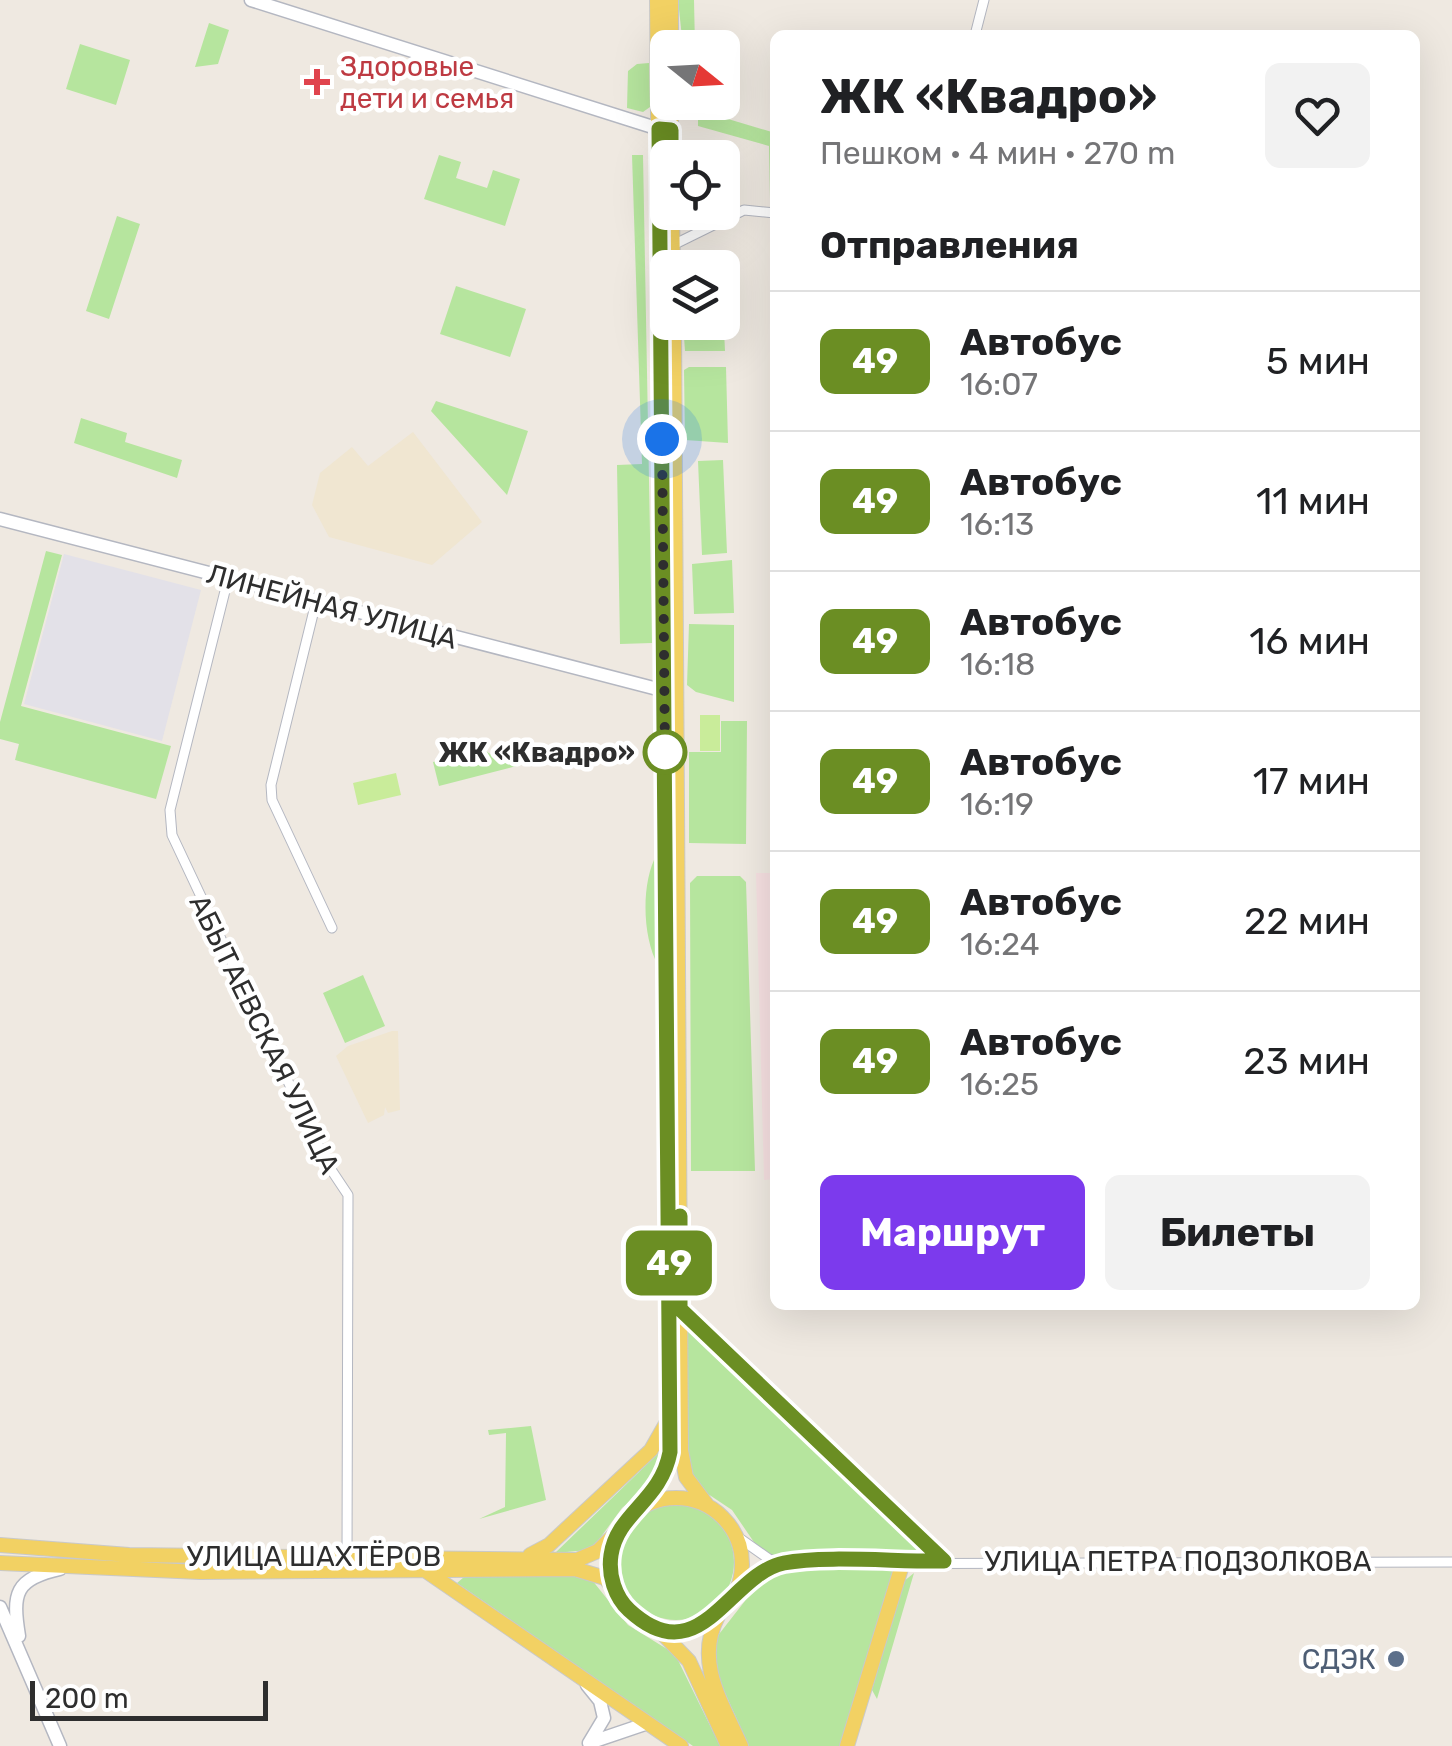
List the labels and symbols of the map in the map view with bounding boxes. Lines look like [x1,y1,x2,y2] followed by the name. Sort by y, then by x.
[650,30,740,120] north arrow
[340,50,514,115] place label: Здоровые дети и семья
[304,69,330,95] marker: Здоровые дети и семья
[637,414,687,464] your location
[203,557,461,656] street label: ЛИНЕЙНАЯ УЛИЦА
[644,731,686,773] marker: ЖК «Квадро»
[438,736,635,769] place label: ЖК «Квадро»
[183,889,347,1179] street label: АБЫТАЕВСКАЯ УЛИЦА
[624,1230,714,1296] line badge: 49
[187,1540,441,1573] street label: УЛИЦА ШАХТЁРОВ
[985,1545,1372,1578] street label: УЛИЦА ПЕТРА ПОДЗОЛКОВА
[1302,1643,1376,1676] place label: СДЭК
[1385,1648,1407,1670] marker: СДЭК
[30,1676,268,1720] scale bar

